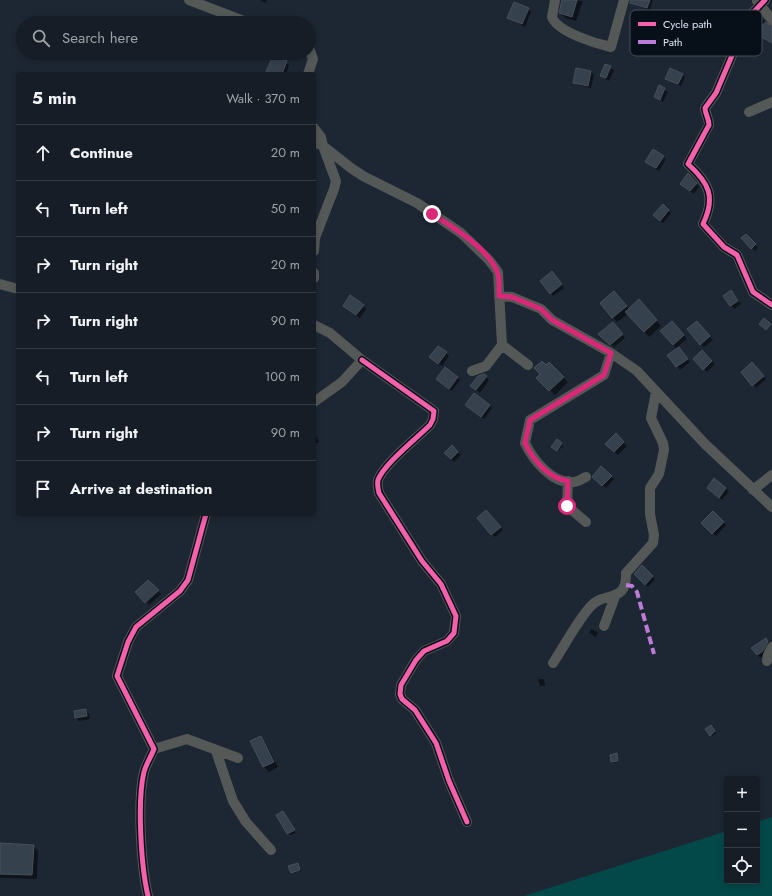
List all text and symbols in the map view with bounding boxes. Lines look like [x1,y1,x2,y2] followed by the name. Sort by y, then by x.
[630,10,762,56] legend
[16,16,316,60] search box
[663,16,712,32] text: Cycle path
[30,27,52,49] icon: search
[62,27,138,49] text: Search here
[663,34,682,50] text: Path
[32,86,76,110] text: 5 min
[226,89,300,108] text: Walk · 370 m
[32,142,54,164] icon: ahead
[70,142,133,164] text: Continue
[271,143,300,162] text: 20 m
[32,198,54,220] icon: left
[70,198,128,220] text: Turn left
[271,199,300,218] text: 50 m
[423,205,441,223] route end
[32,254,54,276] icon: right
[70,254,138,276] text: Turn right
[271,255,300,274] text: 20 m
[32,310,54,332] icon: right
[70,310,138,332] text: Turn right
[271,311,300,330] text: 90 m
[32,366,54,388] icon: left
[70,366,128,388] text: Turn left
[265,367,300,386] text: 100 m
[32,422,54,444] icon: right
[70,422,138,444] text: Turn right
[271,423,300,442] text: 90 m
[32,478,54,500] icon: arrive
[70,478,212,500] text: Arrive at destination
[558,497,576,515] route start
[724,776,760,884] map controls
[724,776,760,812] button: +
[724,812,760,848] button: −
[724,848,760,884] button: locate

